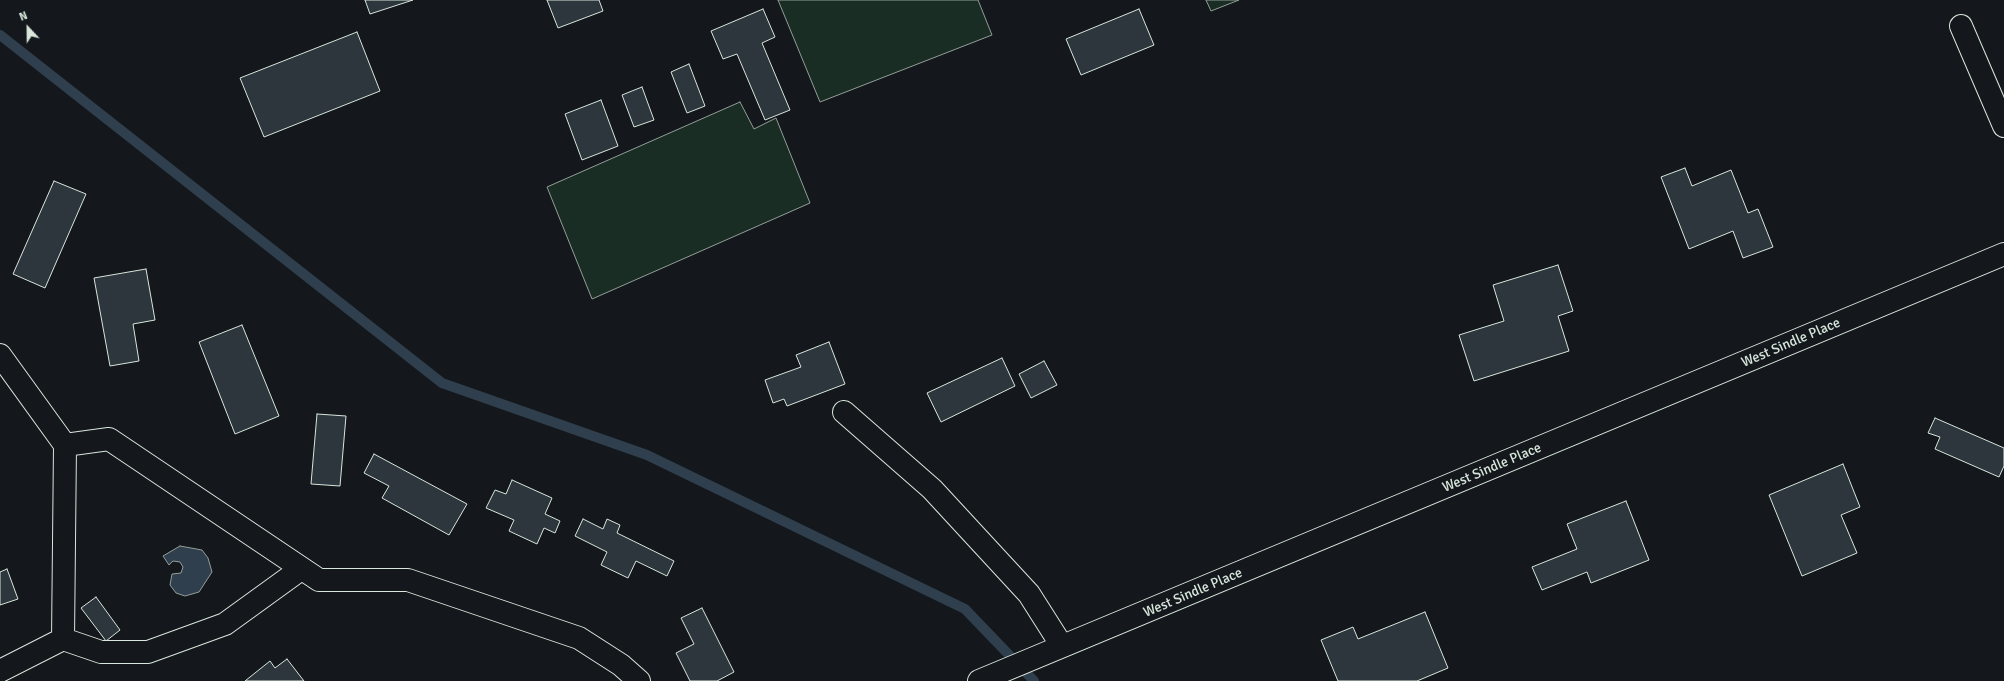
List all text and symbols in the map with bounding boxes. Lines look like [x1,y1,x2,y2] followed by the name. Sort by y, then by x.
[8,8,48,48] north arrow
[17,9,29,24] text: N
[1739,315,1843,371] street label: West Sindle Place
[1440,440,1544,496] street label: West Sindle Place
[1141,565,1245,621] street label: West Sindle Place

